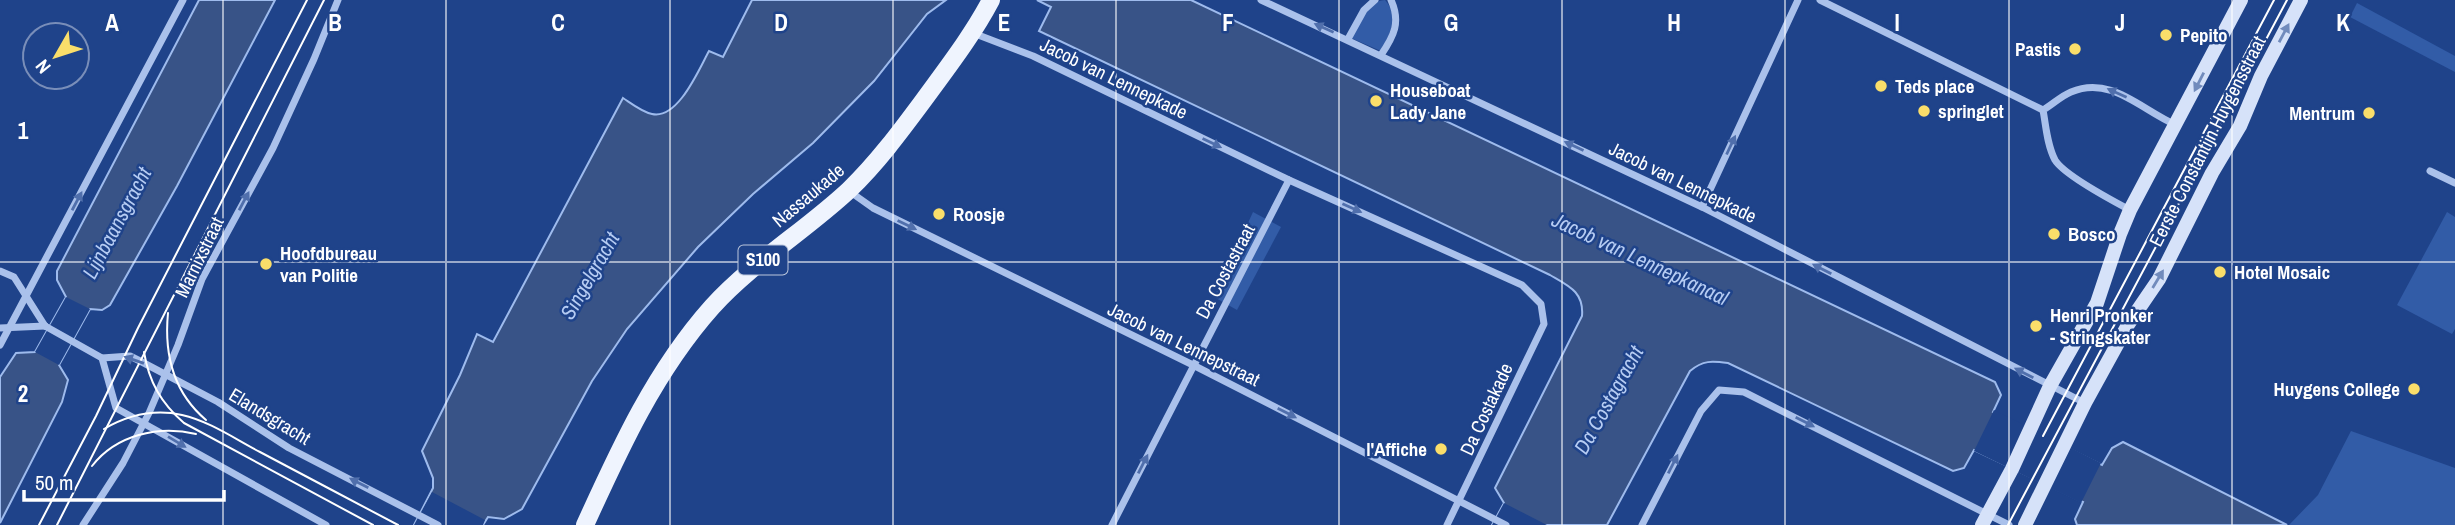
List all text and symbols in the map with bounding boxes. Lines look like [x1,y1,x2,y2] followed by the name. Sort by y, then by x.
[105,7,119,38] text: A
[328,7,342,38] text: B
[551,7,565,38] text: C
[774,7,788,38] text: D
[998,7,1010,38] text: E
[1222,7,1234,38] text: F
[1444,7,1458,38] text: G
[1667,7,1681,38] text: H
[1894,7,1900,38] text: I
[2115,7,2125,38] text: J
[2336,7,2350,38] text: K
[21,21,91,91] north arrow
[2180,22,2228,48] place label: Pepito
[1314,23,1334,34] one-way arrow
[2278,23,2289,43] one-way arrow
[2158,27,2174,43] marker: Pepito
[1036,31,1192,125] street label: Jacob van Lennepkade
[2143,31,2272,251] street label: Eerste Constantijn Huygensstraat
[2015,36,2061,62] place label: Pastis
[2067,41,2083,57] marker: Pastis
[29,54,56,79] text: N
[2193,72,2204,92] one-way arrow
[1895,73,1975,99] place label: Teds place
[1390,77,1471,125] place label: Houseboat Lady Jane
[1873,78,1889,94] marker: Teds place
[2106,87,2127,98] one-way arrow
[1368,93,1384,109] marker: Houseboat Lady Jane
[1938,98,2004,124] place label: springlet
[2289,100,2355,126] place label: Mentrum
[1916,103,1932,119] marker: springlet
[2361,105,2377,121] marker: Mentrum
[18,115,29,146] text: 1
[1605,135,1761,229] street label: Jacob van Lennepkade
[1725,135,1737,155] one-way arrow
[1202,137,1222,149] one-way arrow
[1564,140,1584,152] one-way arrow
[766,157,850,233] street label: Nassaukade
[75,161,159,284] water label: Lijnbaansgracht
[72,191,83,211] one-way arrow
[238,192,250,211] one-way arrow
[953,201,1005,227] place label: Roosje
[1341,203,1362,214] one-way arrow
[1546,205,1734,313] water label: Jacob van Lennepkanaal
[931,206,947,222] marker: Roosje
[168,212,230,302] street label: Marnixstraat
[1189,218,1261,323] street label: Da Costastraat
[897,219,917,230] one-way arrow
[2068,221,2116,247] place label: Bosco
[553,226,627,325] water label: Singelgracht
[2046,226,2062,242] marker: Bosco
[280,240,377,288] place label: Hoofdbureau van Politie
[738,246,788,274] road number: S100
[258,256,274,272] marker: Hoofdbureau van Politie
[2234,259,2330,285] place label: Hotel Mosaic
[1812,263,1832,274] one-way arrow
[2212,264,2228,280] marker: Hotel Mosaic
[2152,269,2164,288] one-way arrow
[1104,296,1265,392] street label: Jacob van Lennepstraat
[2050,302,2153,350] place label: Henri Pronker - Stringskater
[2028,318,2044,334] marker: Henri Pronker - Stringskater
[1567,339,1651,459] water label: Da Costagracht
[123,354,144,365] one-way arrow
[1453,359,1519,459] street label: Da Costakade
[2014,367,2034,378] one-way arrow
[2274,376,2400,402] place label: Huygens College
[18,378,28,409] text: 2
[224,381,316,451] street label: Elandsgracht
[2406,381,2422,397] marker: Huygens College
[1277,407,1297,418] one-way arrow
[1795,417,1815,428] one-way arrow
[167,436,186,449] one-way arrow
[1366,436,1427,462] place label: l'Affiche
[1433,441,1449,457] marker: l'Affiche
[1137,454,1148,474] one-way arrow
[1667,455,1679,474] one-way arrow
[24,458,224,502] scale bar
[35,468,73,497] text: 50 m
[349,477,369,488] one-way arrow

